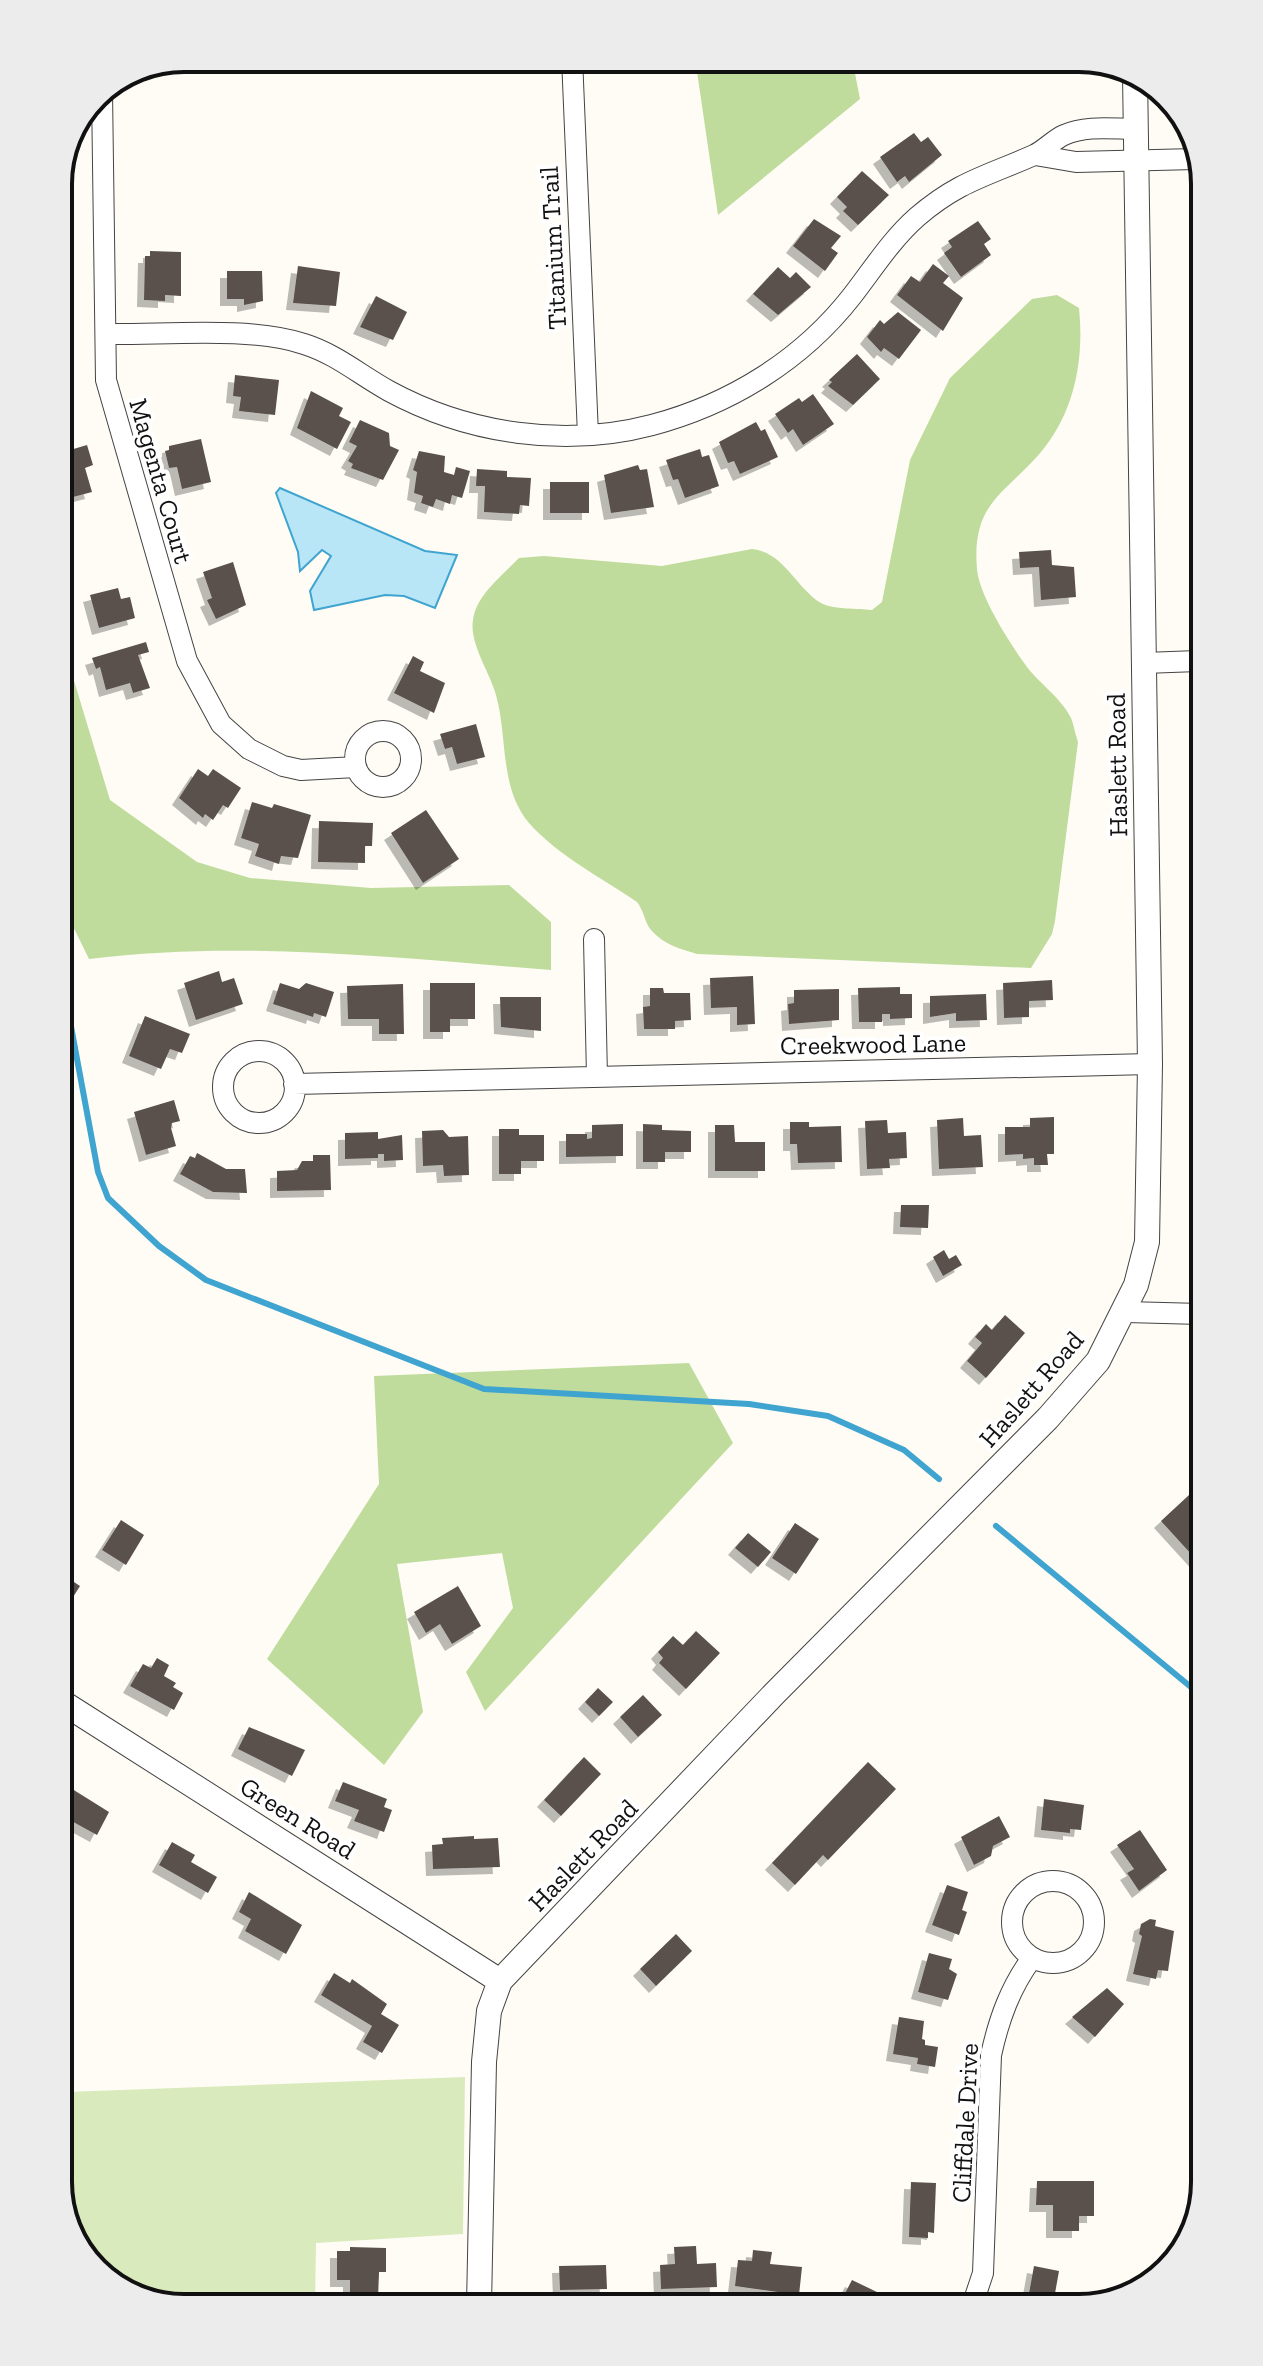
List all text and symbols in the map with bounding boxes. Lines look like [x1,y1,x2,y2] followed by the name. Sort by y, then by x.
[533,165,573,331] street label: Titanium Trail
[122,395,200,567] street label: Magenta Court
[1100,693,1134,837] street label: Haslett Road
[780,1026,966,1062] street label: Creekwood Lane
[972,1324,1090,1454] street label: Haslett Road
[234,1770,362,1866] street label: Green Road
[522,1792,644,1918] street label: Haslett Road
[945,2042,985,2204] street label: Cliffdale Drive

